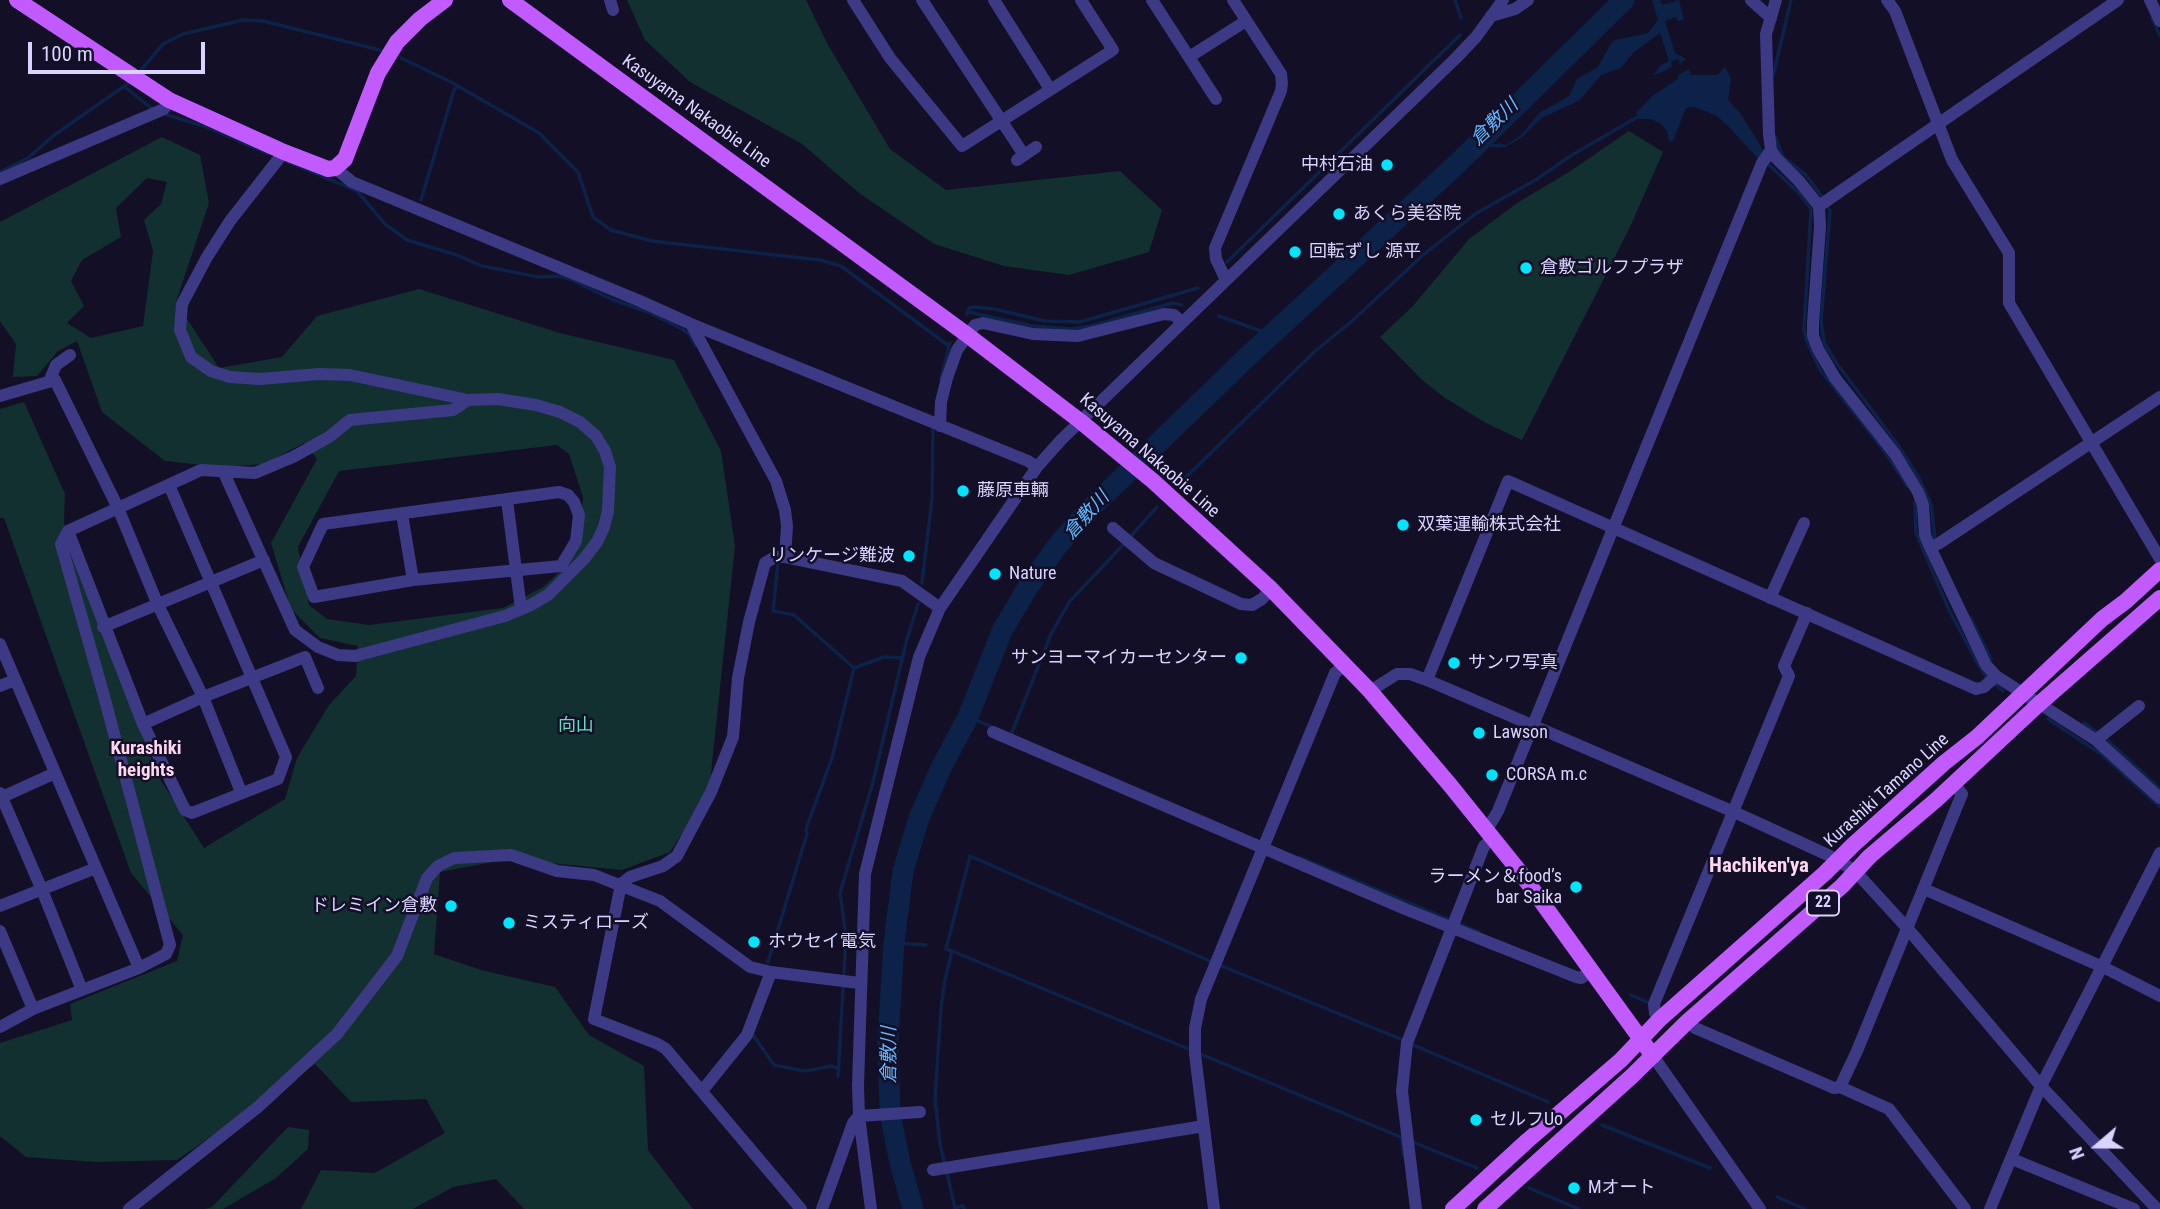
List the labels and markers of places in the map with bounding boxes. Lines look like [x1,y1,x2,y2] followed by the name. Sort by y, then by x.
[1301,154,1373,176] place label: 中村石油
[1379,157,1395,173] marker: 中村石油
[1353,203,1461,225] place label: あくら美容院
[1331,206,1347,222] marker: あくら美容院
[1309,241,1421,263] place label: 回転ずし 源平
[1287,244,1303,260] marker: 回転ずし 源平
[1540,257,1684,279] place label: 倉敷ゴルフプラザ
[1518,260,1534,276] marker: 倉敷ゴルフプラザ
[977,480,1049,502] place label: 藤原車輛
[955,483,971,499] marker: 藤原車輛
[1417,514,1561,536] place label: 双葉運輸株式会社
[1395,517,1411,533] marker: 双葉運輸株式会社
[769,545,895,567] place label: リンケージ難波
[901,548,917,564] marker: リンケージ難波
[1009,563,1057,585] place label: Nature
[987,566,1003,582] marker: Nature
[1011,647,1227,669] place label: サンヨーマイカーセンター
[1233,650,1249,666] marker: サンヨーマイカーセンター
[1468,652,1558,674] place label: サンワ写真
[1446,655,1462,671] marker: サンワ写真
[1493,722,1548,744] place label: Lawson
[1471,725,1487,741] marker: Lawson
[1506,764,1587,786] place label: CORSA m.c
[1484,767,1500,783] marker: CORSA m.c
[1429,866,1562,908] place label: ラーメン＆food’s bar Saika
[1568,879,1584,895] marker: ラーメン＆food’s bar Saika
[311,895,437,917] place label: ドレミイン倉敷
[443,898,459,914] marker: ドレミイン倉敷
[523,912,649,934] place label: ミスティローズ
[501,915,517,931] marker: ミスティローズ
[768,931,876,953] place label: ホウセイ電気
[746,934,762,950] marker: ホウセイ電気
[1490,1109,1563,1131] place label: セルフUo
[1468,1112,1484,1128] marker: セルフUo
[1588,1177,1656,1199] place label: Mオート
[1566,1180,1582,1196] marker: Mオート

